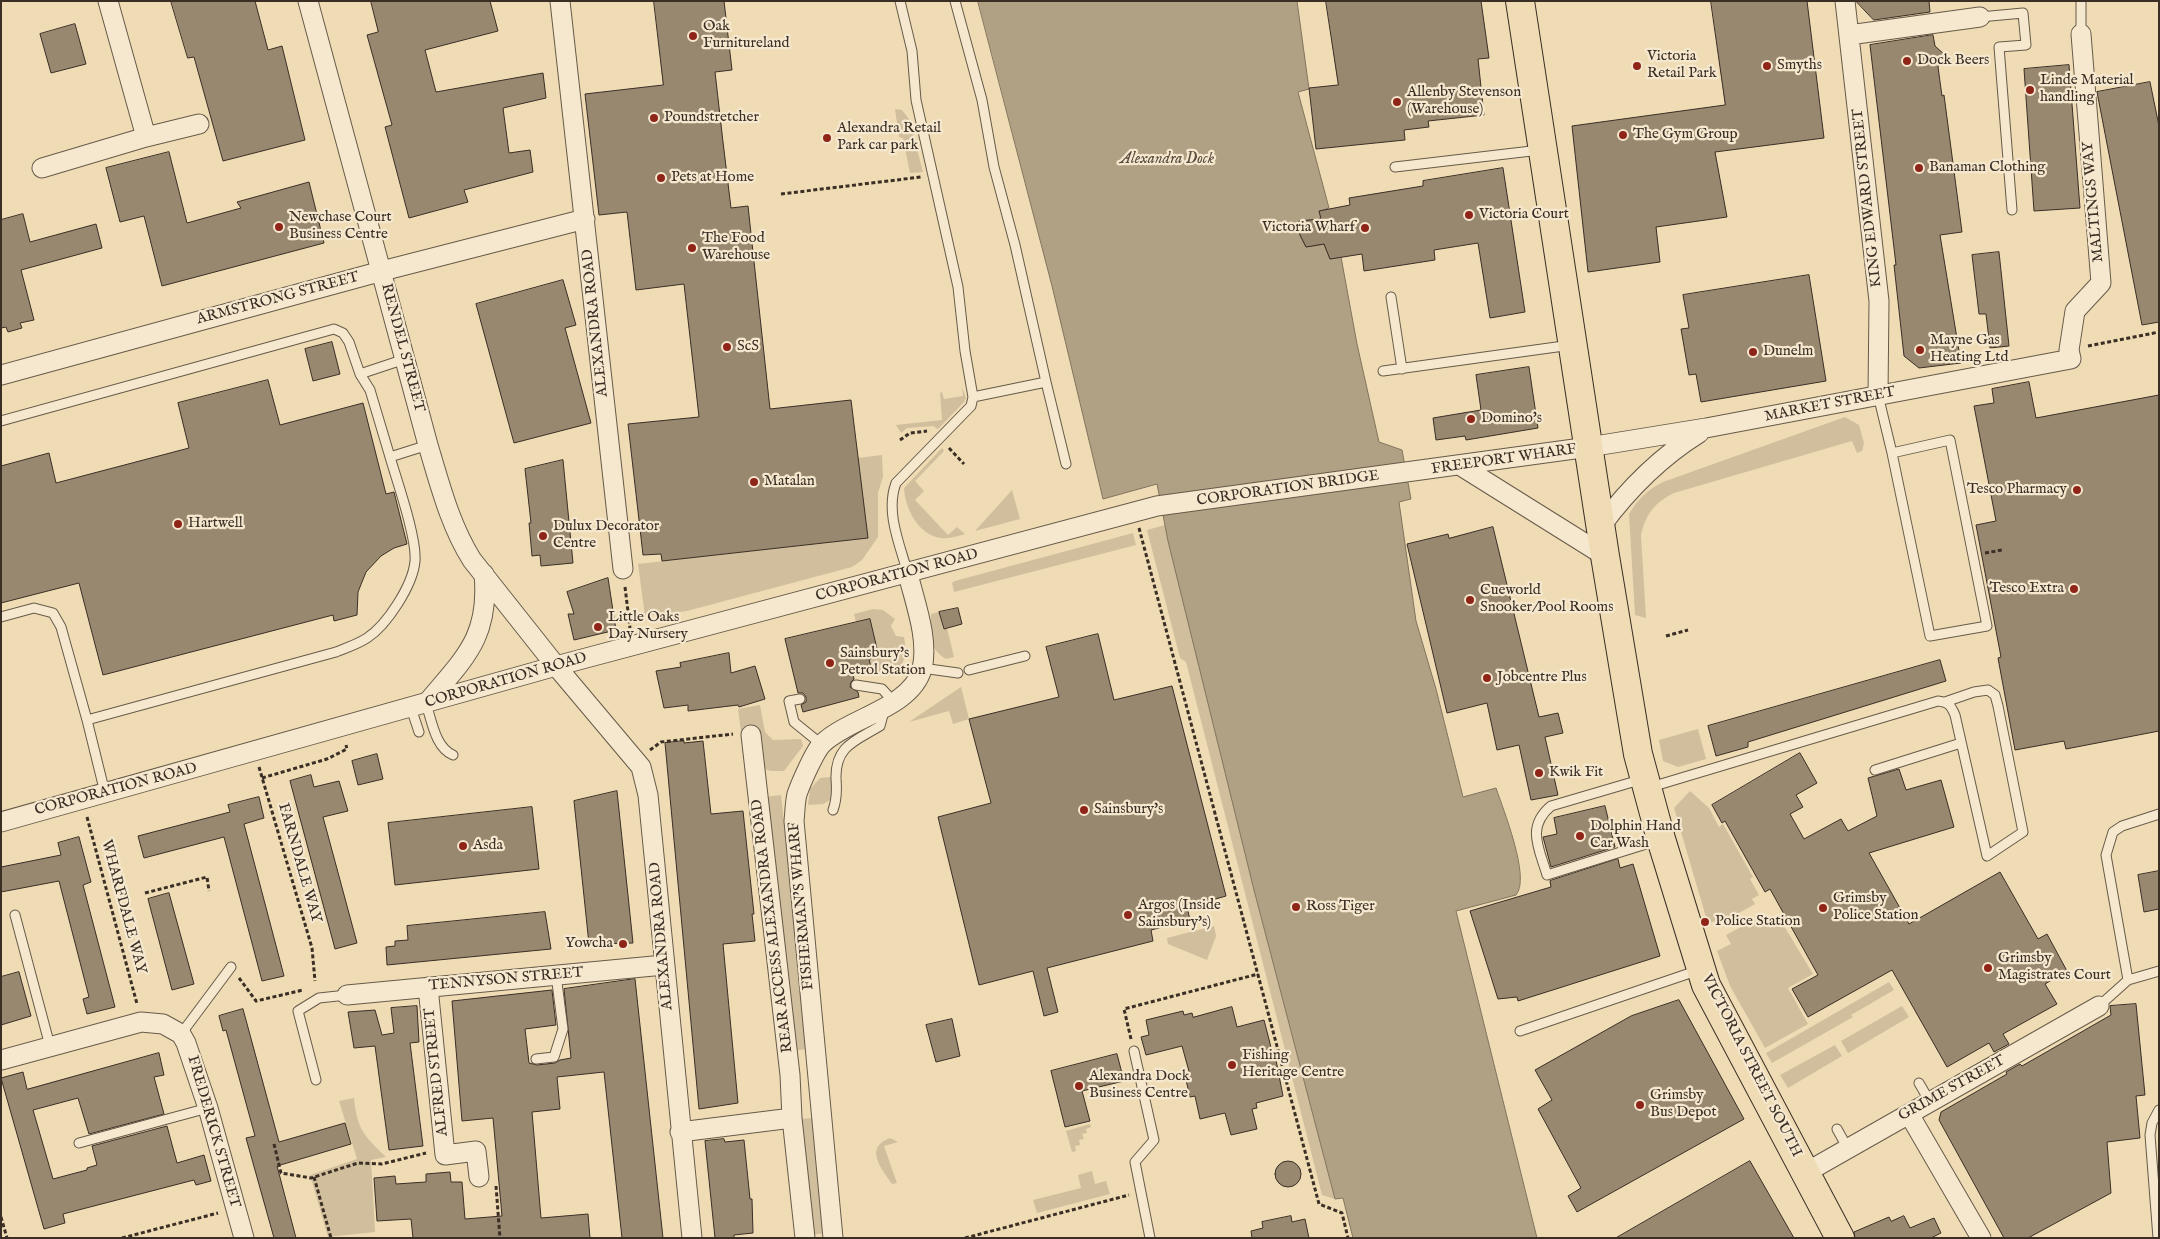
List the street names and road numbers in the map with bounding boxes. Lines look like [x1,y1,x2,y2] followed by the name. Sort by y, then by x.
[1850,108,1886,288] street label: KING EDWARD STREET
[2080,141,2108,263] street label: MALTINGS WAY
[579,248,613,398] street label: ALEXANDRA ROAD
[195,269,361,329] street label: ARMSTRONG STREET
[376,282,428,414] street label: RENDEL STREET
[1763,384,1897,426] street label: MARKET STREET
[1430,441,1578,479] street label: FREEPORT WHARF
[1196,467,1380,511] street label: CORPORATION BRIDGE
[814,546,980,606] street label: CORPORATION ROAD
[423,649,589,713] street label: CORPORATION ROAD
[33,760,199,820] street label: CORPORATION ROAD
[749,798,797,1054] street label: REAR ACCESS ALEXANDRA ROAD
[273,801,325,925] street label: FARNDALE WAY
[786,821,818,991] street label: FISHERMAN'S WHARF
[96,838,150,976] street label: WHARFDALE WAY
[647,861,677,1011] street label: ALEXANDRA ROAD
[428,964,584,996] street label: TENNYSON STREET
[1697,972,1805,1160] street label: VICTORIA STREET SOUTH
[421,1007,453,1137] street label: ALFRED STREET
[1896,1052,2008,1126] street label: GRIME STREET
[183,1054,243,1210] street label: FREDERICK STREET

